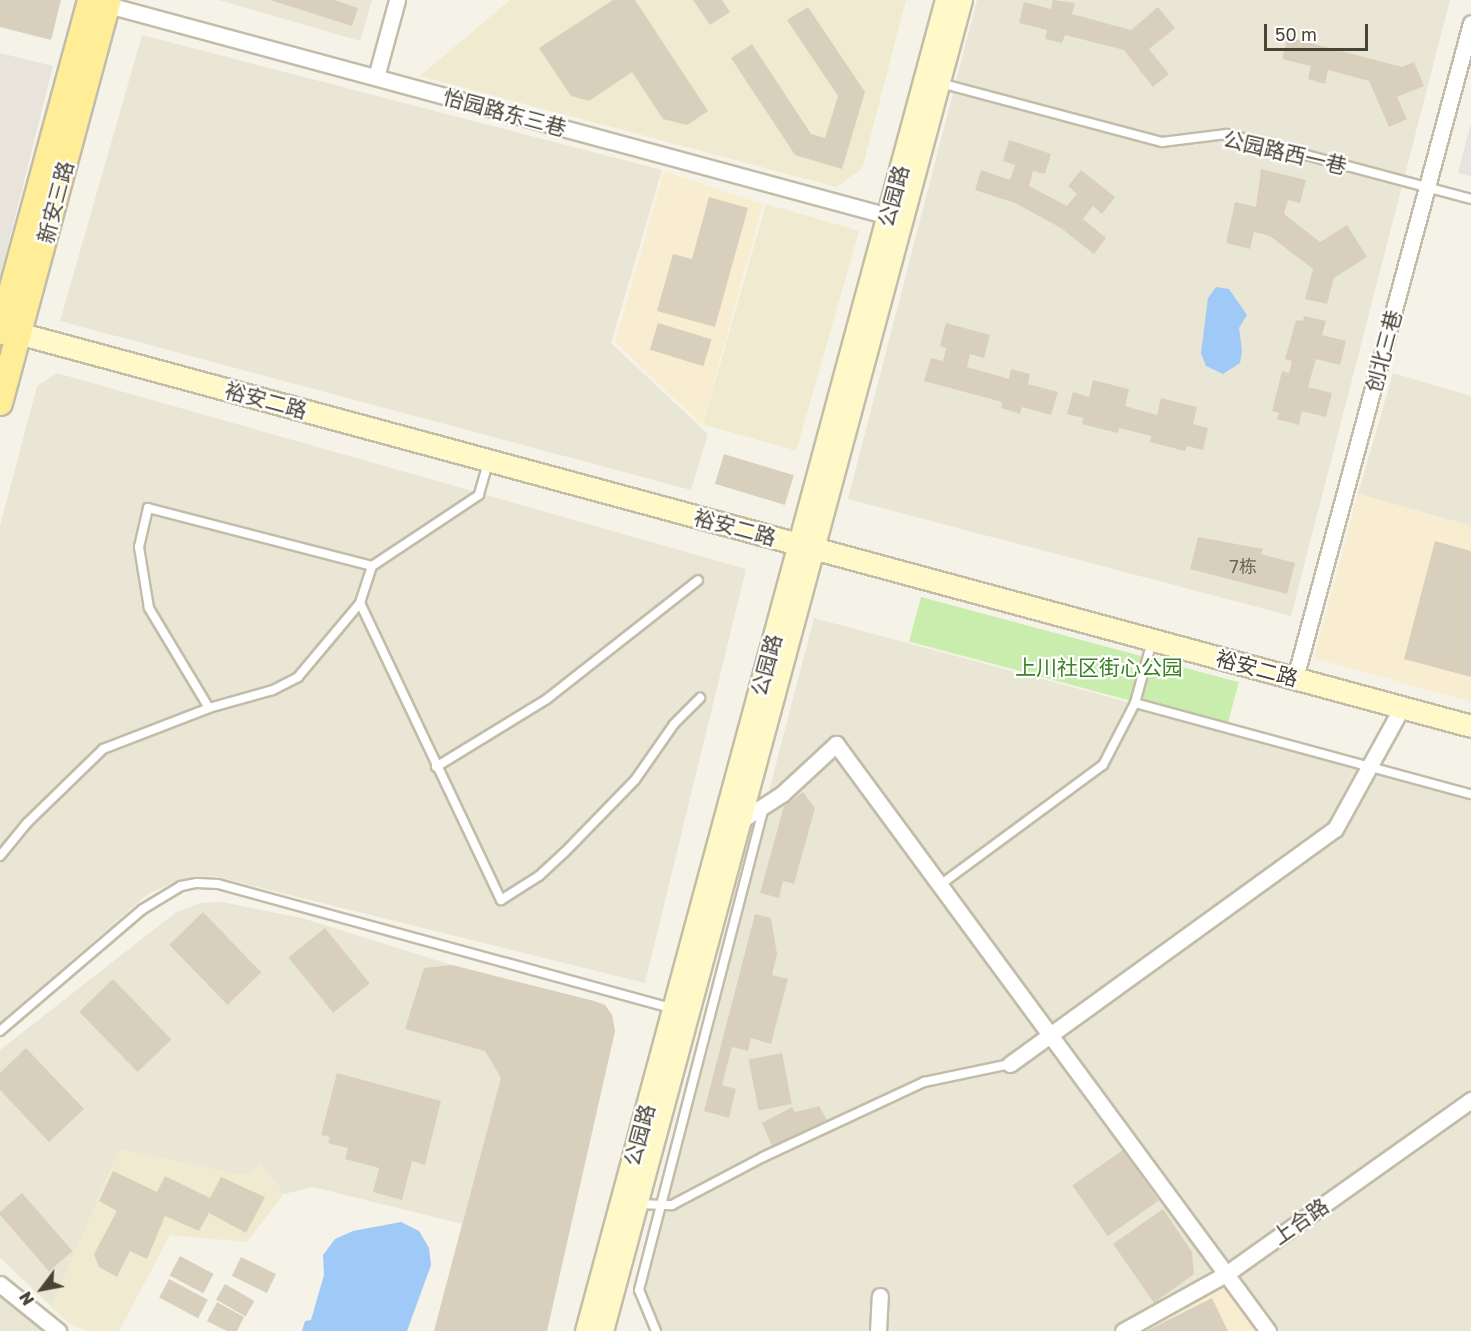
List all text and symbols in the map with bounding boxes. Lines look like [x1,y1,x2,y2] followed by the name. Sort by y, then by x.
[1267,12,1370,50] scale bar
[1275,23,1317,45] text: 50 m
[441,84,569,140] street label: 怡园路东三巷
[1221,126,1349,178] street label: 公园路西一巷
[32,158,78,246] street label: 新安三路
[873,162,913,230] street label: 公园路
[1360,307,1406,395] street label: 创北三巷
[222,377,310,423] street label: 裕安二路
[691,504,779,550] street label: 裕安二路
[1229,555,1257,577] house number: 7栋
[746,631,786,699] street label: 公园路
[1213,645,1301,691] street label: 裕安二路
[1015,654,1183,680] park label: 上川社区街心公园
[619,1101,659,1169] street label: 公园路
[1267,1193,1333,1249] street label: 上合路
[12,1259,72,1319] north arrow
[15,1288,38,1309] text: N

